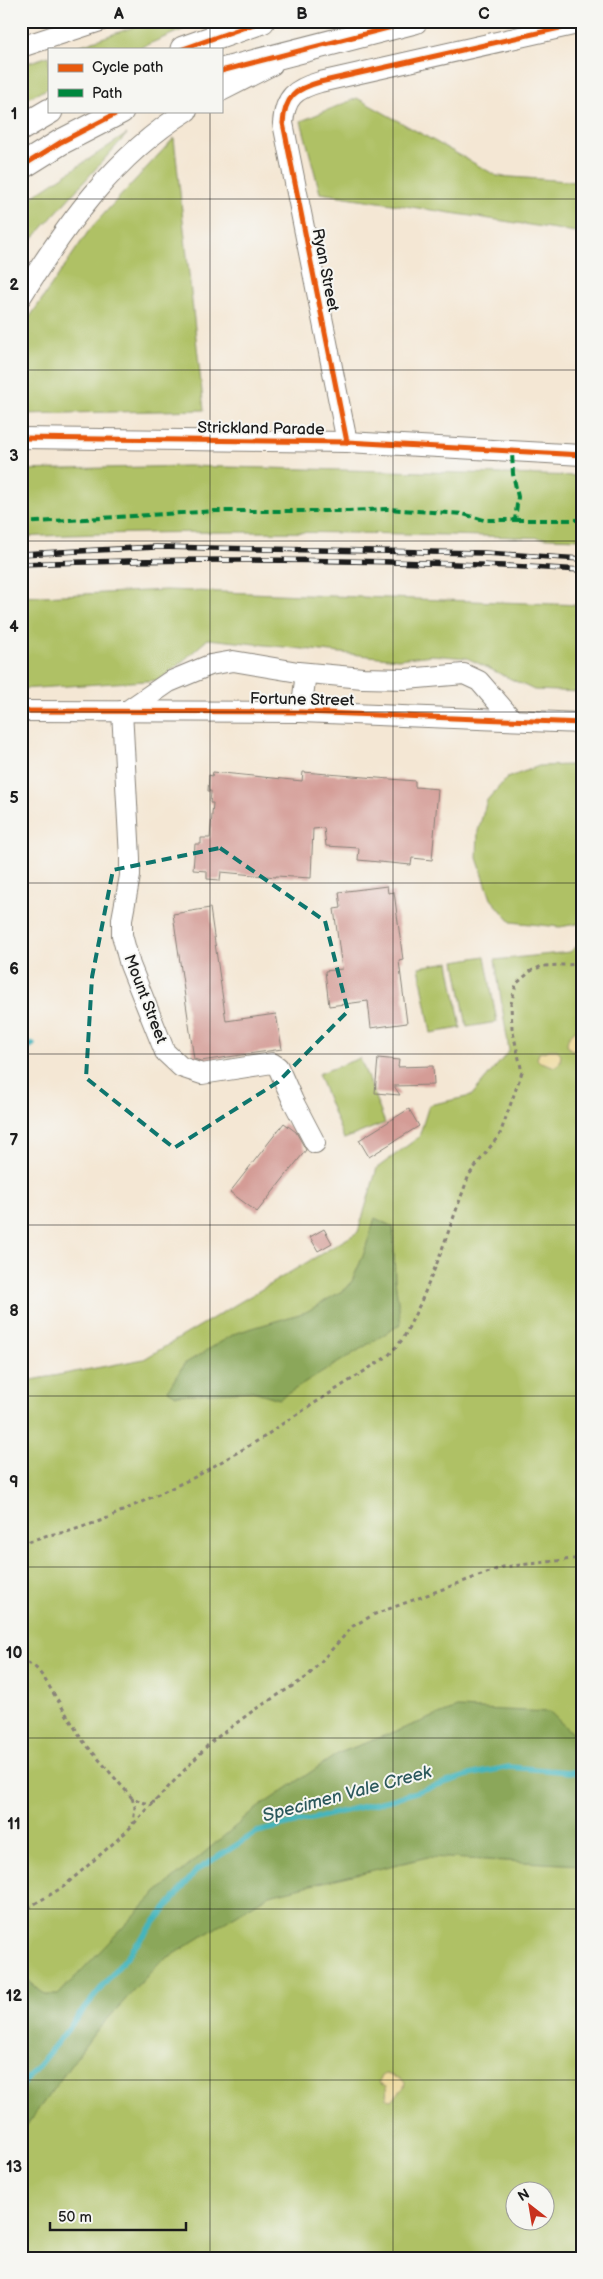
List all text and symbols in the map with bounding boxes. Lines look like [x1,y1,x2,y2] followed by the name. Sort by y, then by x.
[113,5,124,24] text: A
[296,5,308,24] text: B
[478,5,490,24] text: C
[48,48,222,112] legend
[92,58,163,77] text: Cycle path
[92,84,122,103] text: Path
[11,105,17,124] text: 1
[308,227,342,313] street label: Ryan Street
[9,276,19,295] text: 2
[197,418,325,440] street label: Strickland Parade
[9,447,19,466] text: 3
[9,618,19,637] text: 4
[250,690,354,710] street label: Fortune Street
[9,789,19,808] text: 5
[119,952,171,1046] street label: Mount Street
[9,960,19,979] text: 6
[10,1131,19,1150] text: 7
[9,1302,19,1321] text: 8
[9,1473,19,1492] text: 9
[6,1644,22,1663] text: 10
[260,1761,435,1827] water label: Specimen Vale Creek
[7,1815,21,1834] text: 11
[6,1987,23,2006] text: 12
[6,2158,22,2177] text: 13
[506,2182,556,2232] north arrow
[515,2185,532,2205] text: N
[50,2199,186,2231] scale bar
[58,2208,92,2227] text: 50 m

